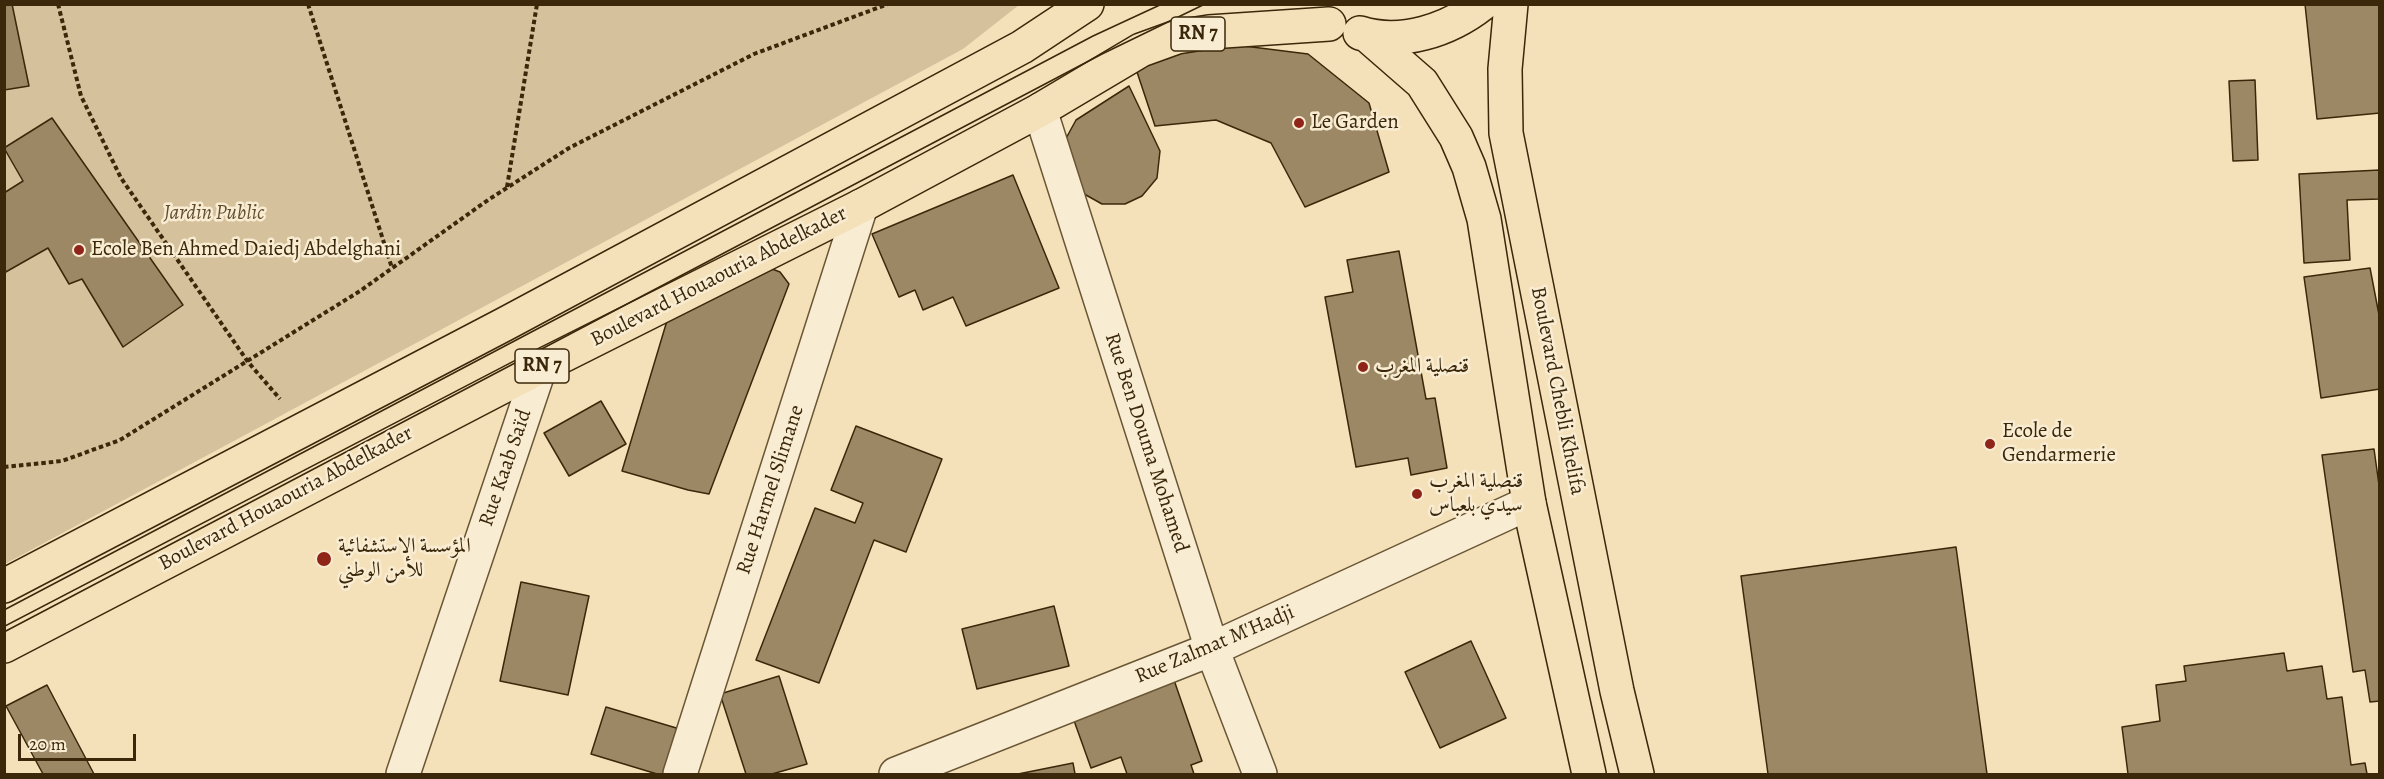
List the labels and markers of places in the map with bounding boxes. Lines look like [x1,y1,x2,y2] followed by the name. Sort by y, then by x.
[1311,110,1399,136] place label: Le Garden
[1292,116,1306,130] marker: Le Garden
[91,237,401,263] place label: Ecole Ben Ahmed Daiedj Abdelghani
[72,243,86,257] marker: Ecole Ben Ahmed Daiedj Abdelghani
[1375,354,1469,380] place label: قنصلية المغرب
[1356,360,1370,374] marker: قنصلية المغرب
[2002,419,2116,469] place label: Ecole de Gendarmerie
[1983,437,1997,451] marker: Ecole de Gendarmerie
[1429,469,1523,519] place label: قنصلية المغرب سيدي بلعباس
[1410,487,1424,501] marker: قنصلية المغرب سيدي بلعباس
[338,534,471,584] place label: المؤسسة الاستشفائية للأمن الوطني
[315,550,333,568] marker: المؤسسة الاستشفائية للأمن الوطني

